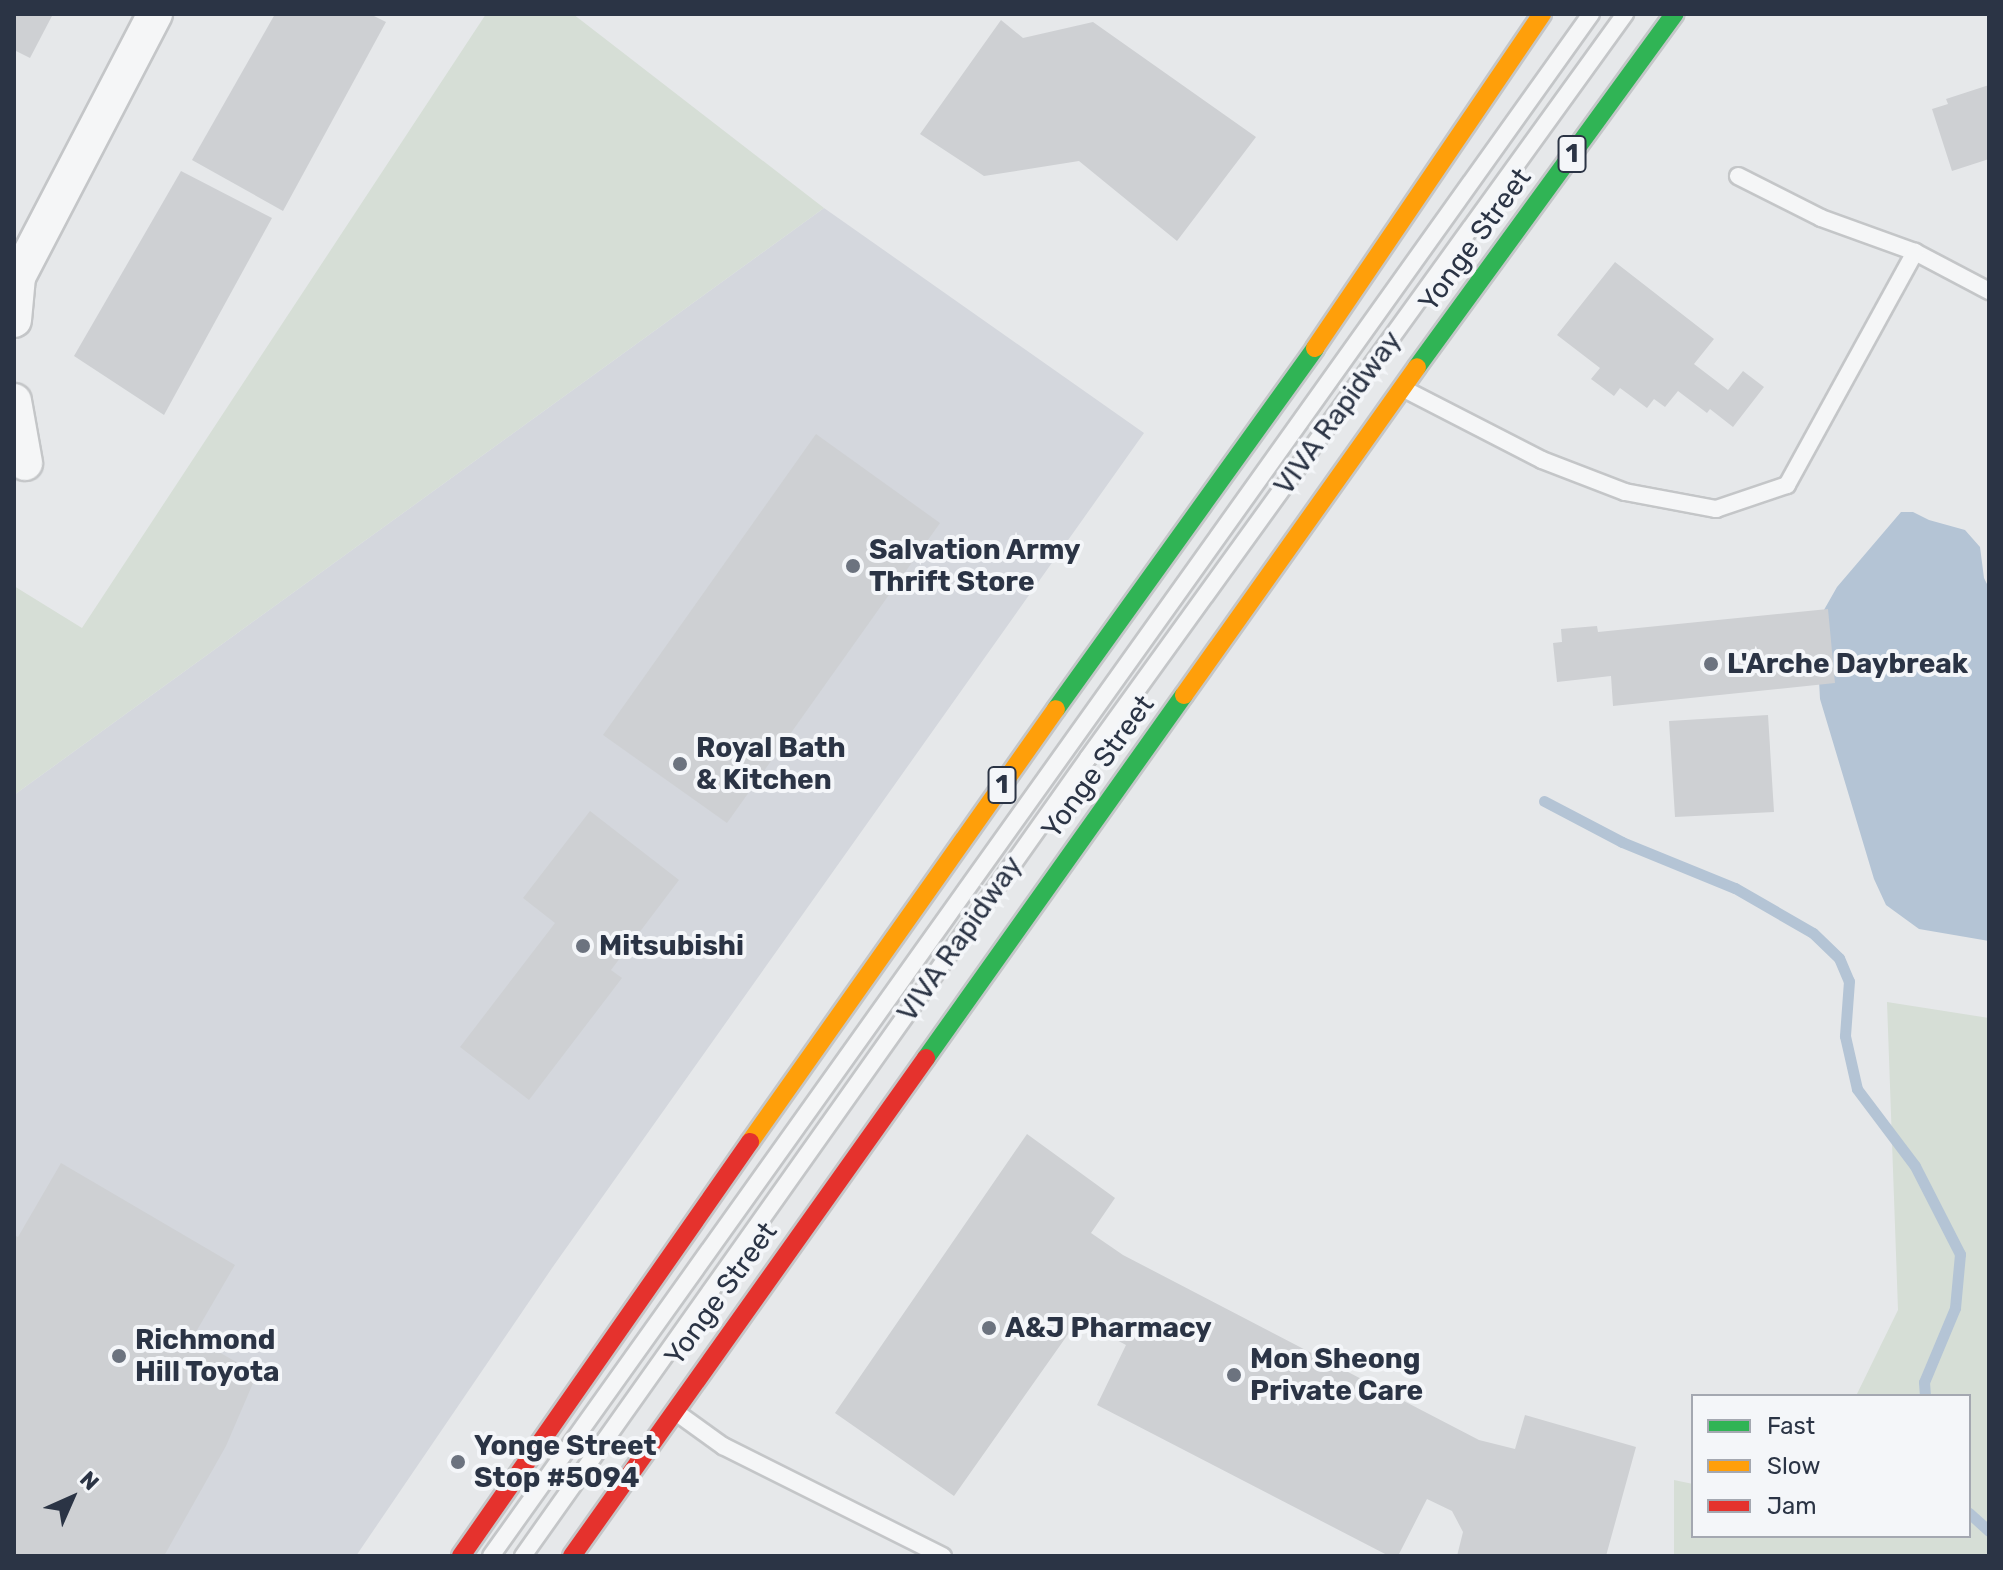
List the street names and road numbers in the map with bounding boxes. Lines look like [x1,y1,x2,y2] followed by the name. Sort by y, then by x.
[1556,132,1588,176] road number: 1
[1412,162,1538,318] street label: Yonge Street
[1267,324,1409,502] street label: VIVA Rapidway
[1035,689,1161,845] street label: Yonge Street
[986,763,1018,807] road number: 1
[890,849,1030,1029] street label: VIVA Rapidway
[658,1216,784,1372] street label: Yonge Street

